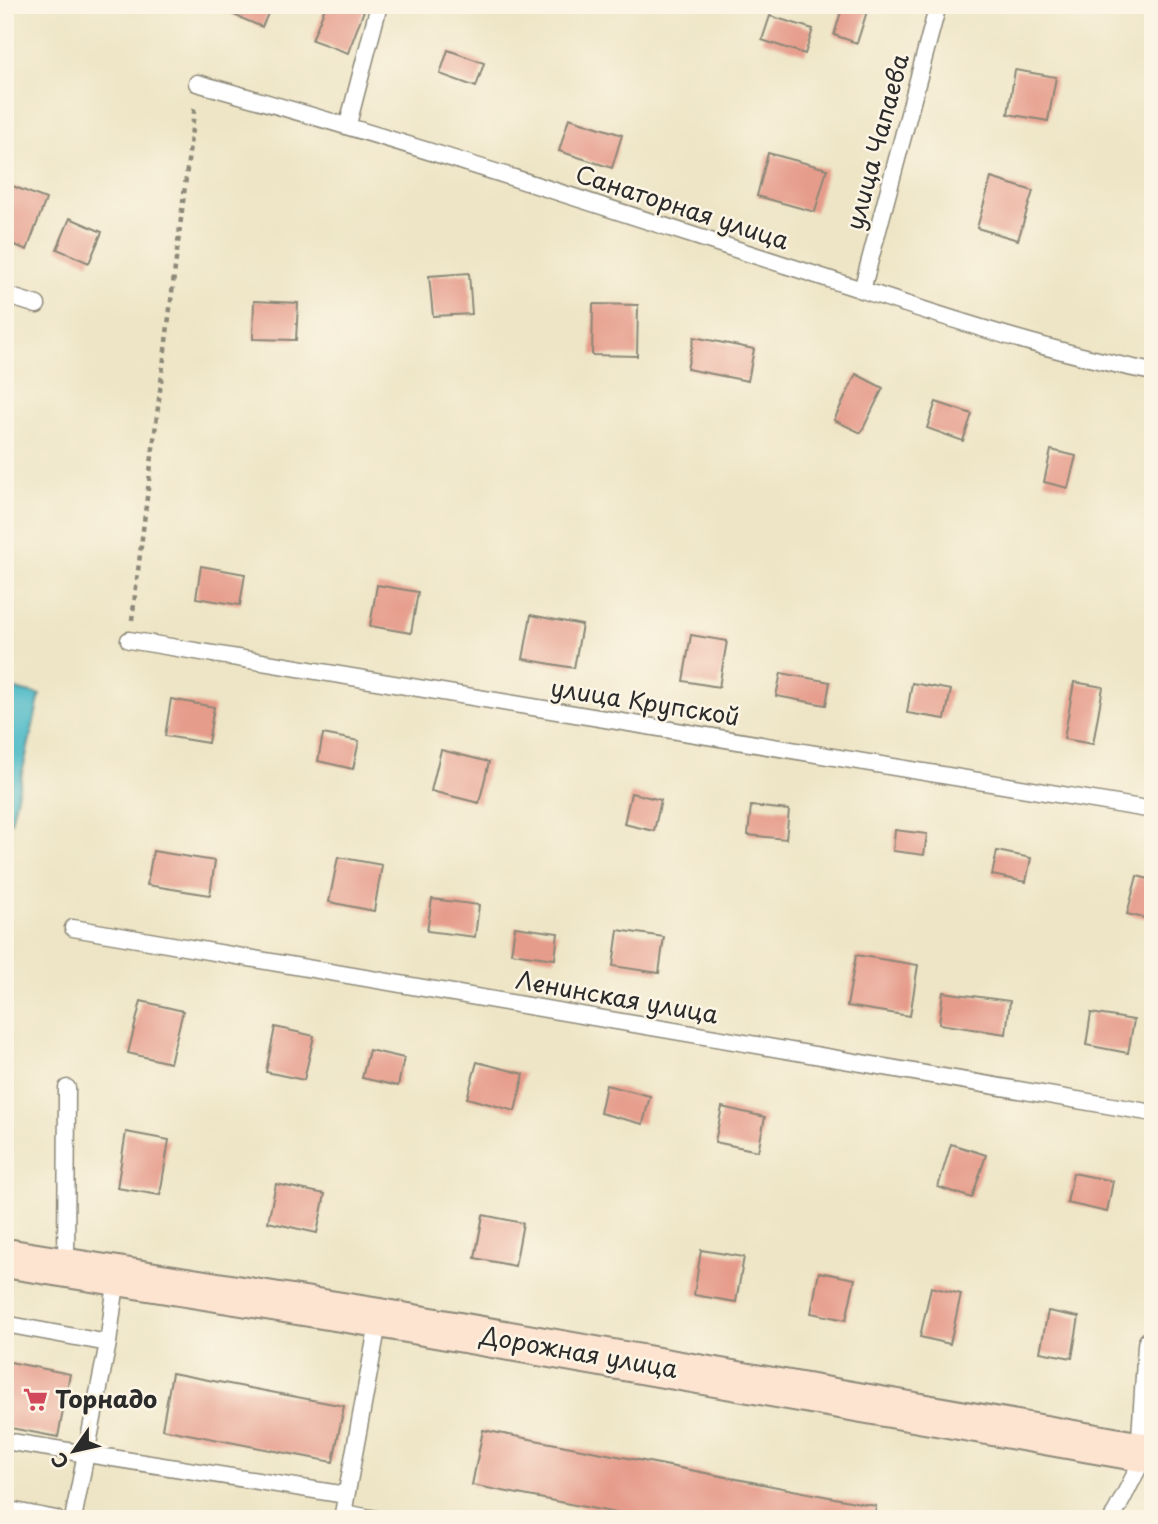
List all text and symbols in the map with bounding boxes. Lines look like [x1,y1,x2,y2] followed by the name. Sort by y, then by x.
[835,49,917,234] street label: улица Чапаева
[571,155,794,258] street label: Санаторная улица
[548,668,742,734] street label: улица Крупской
[513,961,721,1032] street label: Ленинская улица
[477,1316,681,1386] street label: Дорожная улица
[55,1380,157,1416] place label: Торнадо
[21,1386,49,1414] supermarket icon: Торнадо
[38,1416,108,1486] north arrow
[43,1447,75,1475] text: С

